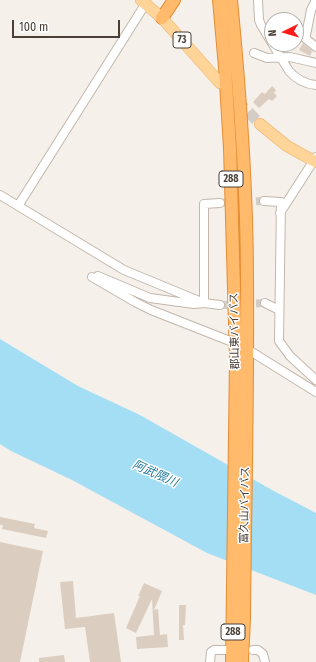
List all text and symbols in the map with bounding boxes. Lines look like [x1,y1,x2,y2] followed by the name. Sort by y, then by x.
[14,12,122,38] scale bar
[264,12,304,52] north arrow
[19,20,48,34] text: 100 m
[266,29,279,37] text: N
[173,32,191,48] road number: 73
[219,171,243,187] road number: 288
[228,292,242,370] street label: 郡山東バイパス
[130,458,180,490] water label: 阿武隈川
[238,466,252,544] street label: 富久山バイパス
[221,624,245,640] road number: 288

